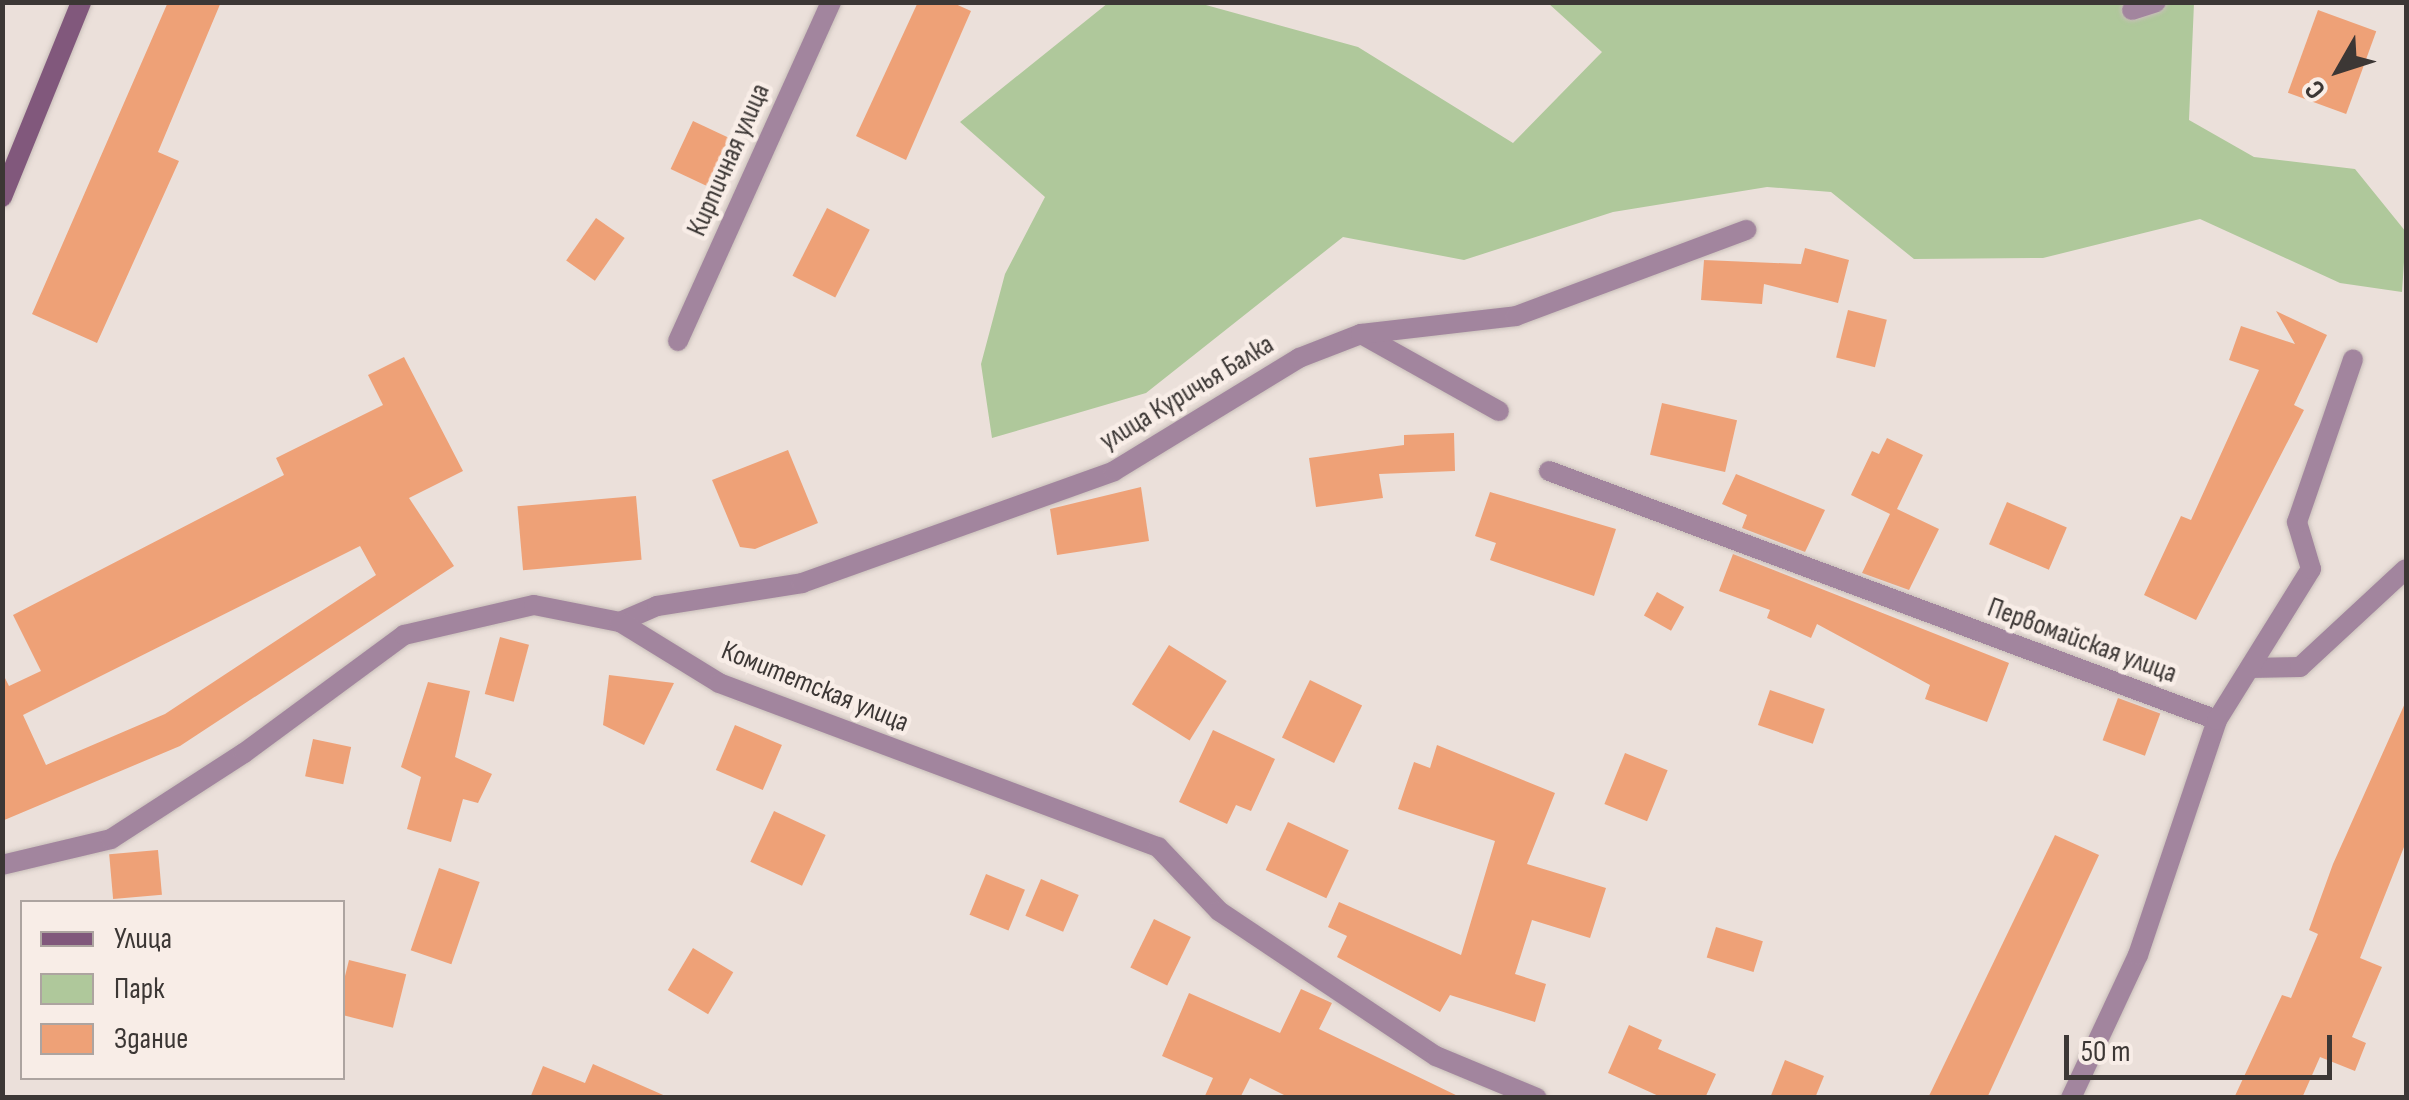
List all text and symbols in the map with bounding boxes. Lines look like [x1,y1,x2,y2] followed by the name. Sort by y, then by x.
[2289,20,2389,120] north arrow
[2298,73,2333,105] text: С
[680,79,778,241] street label: Кирпичная улица
[1094,328,1280,458] street label: улица Куричья Балка
[1983,591,2181,691] street label: Первомайская улица
[716,634,914,740] street label: Комитетская улица
[20,900,345,1080] legend
[114,921,172,957] text: Улица
[114,971,165,1007] text: Парк
[2069,1015,2336,1077] scale bar
[114,1021,188,1057] text: Здание
[2081,1034,2130,1070] text: 50 m

